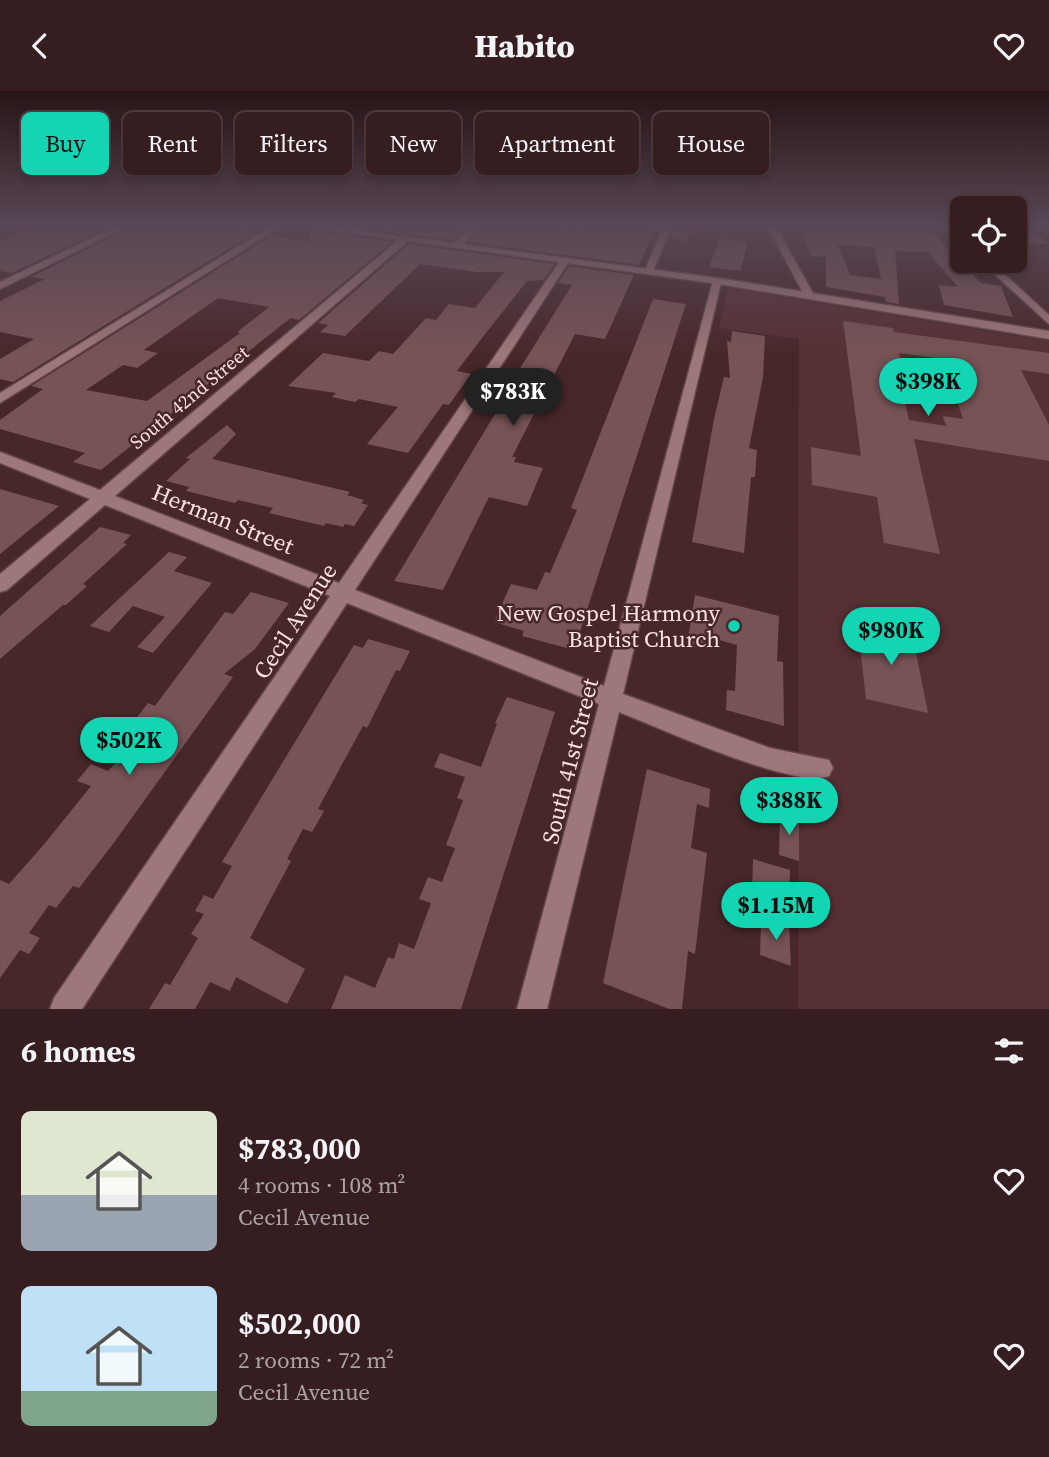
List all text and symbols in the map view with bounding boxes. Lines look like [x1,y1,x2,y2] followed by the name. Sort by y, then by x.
[474,24,575,68] text: Habito
[21,27,59,65] icon: back
[990,27,1028,65] icon: heart
[21,112,109,175] chip: Buy
[123,112,221,175] chip: Rent
[235,112,352,175] chip: Filters
[366,112,461,175] chip: New
[475,112,639,175] chip: Apartment
[653,112,769,175] chip: House
[950,196,1027,273] map controls
[950,196,1027,273] button: locate
[124,339,255,454] street label: South 42nd Street
[879,359,977,418] pin: $398K
[895,365,961,397] text: $398K
[464,369,562,428] pin: $783K
[480,375,546,407] text: $783K
[147,476,299,562] street label: Herman Street
[246,557,344,685] street label: Cecil Avenue
[496,597,720,655] place label: New Gospel Harmony Baptist Church
[842,607,940,667] pin: $980K
[858,614,924,646] text: $980K
[726,618,742,634] marker: New Gospel Harmony Baptist Church
[534,674,606,847] street label: South 41st Street
[80,717,178,777] pin: $502K
[96,724,162,756] text: $502K
[740,777,838,837] pin: $388K
[756,784,822,816] text: $388K
[719,883,833,942] pin: $1.15M
[737,889,815,921] text: $1.15M
[21,1031,136,1072] text: 6 homes
[990,1032,1028,1070] icon: filters
[238,1128,361,1169] text: $783,000
[77,1139,161,1223] icon: home
[990,1162,1028,1200] icon: heart
[238,1169,405,1201] text: 4 rooms · 108 m²
[238,1201,370,1233] text: Cecil Avenue
[238,1303,361,1344] text: $502,000
[77,1314,161,1398] icon: home
[990,1337,1028,1375] icon: heart
[238,1344,394,1376] text: 2 rooms · 72 m²
[238,1376,370,1408] text: Cecil Avenue

